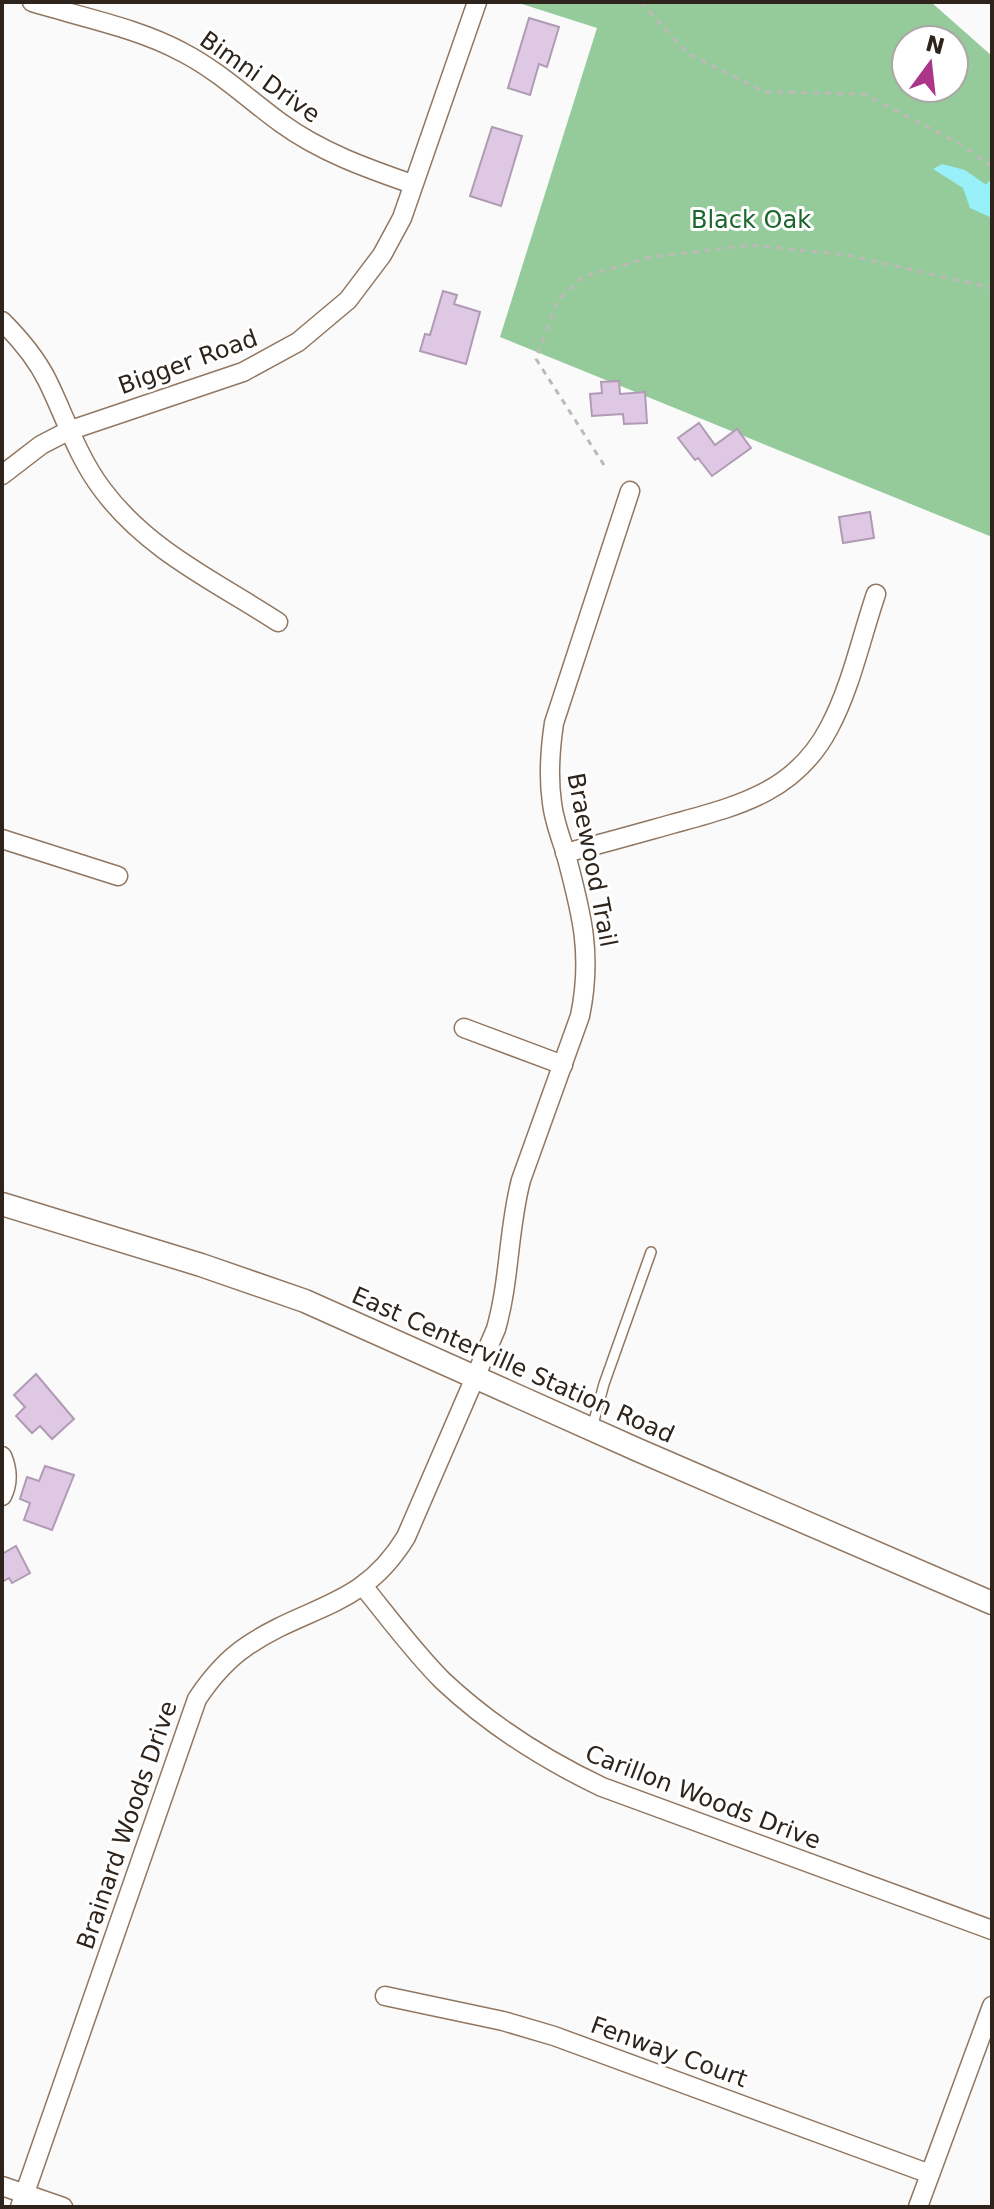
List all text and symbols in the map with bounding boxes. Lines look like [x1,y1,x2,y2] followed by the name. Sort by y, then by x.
[890,24,970,104] north arrow
[195,25,325,129] street label: Bimni Drive
[923,31,947,60] text: N
[691,206,811,234] park label: Black Oak
[115,324,261,400] street label: Bigger Road
[561,771,623,949] street label: Braewood Trail
[347,1281,679,1449] street label: East Centerville Station Road
[71,1697,183,1953] street label: Brainard Woods Drive
[581,1739,825,1855] street label: Carillon Woods Drive
[587,2011,751,2093] street label: Fenway Court

